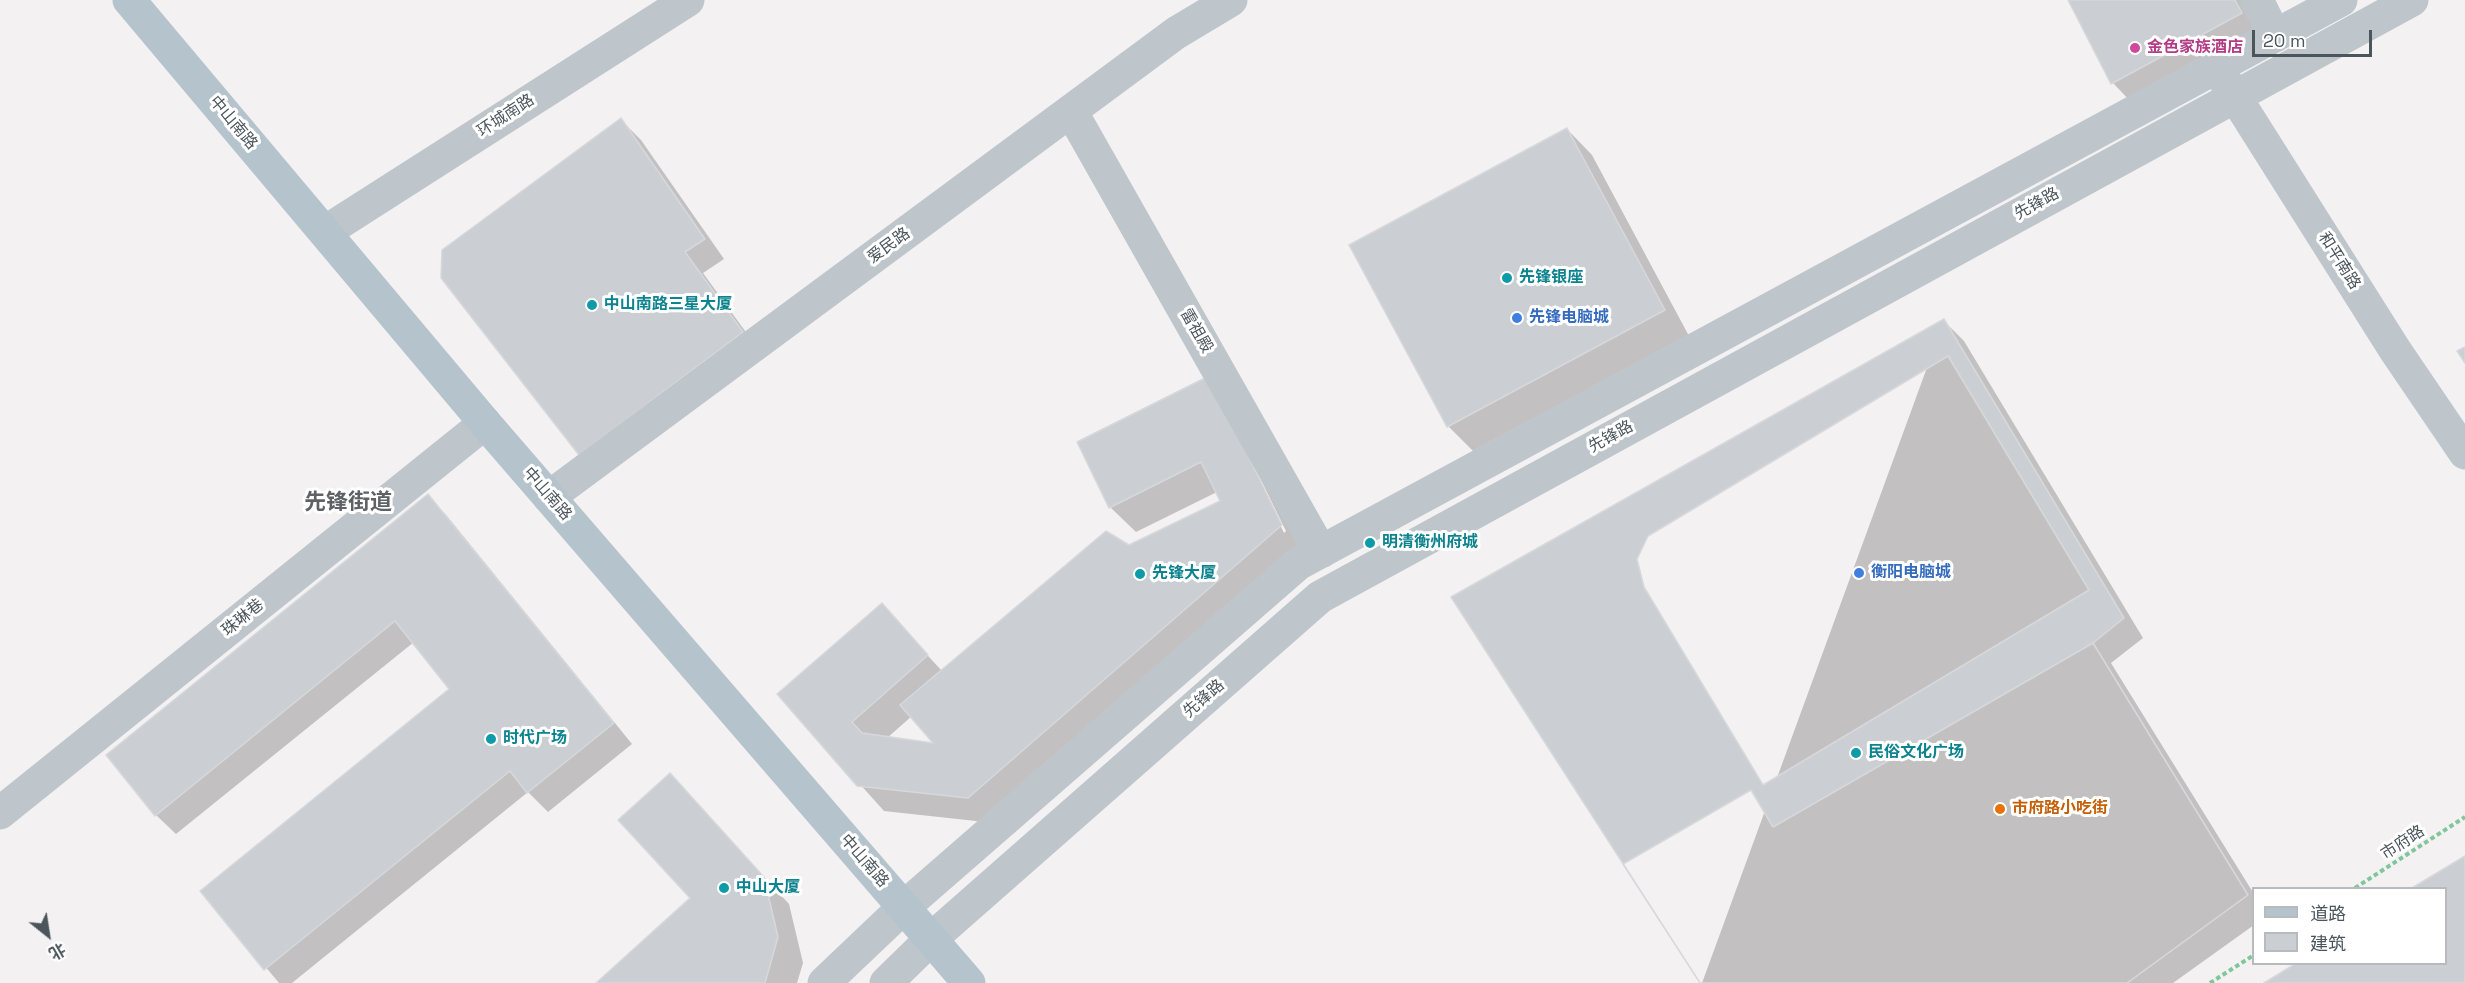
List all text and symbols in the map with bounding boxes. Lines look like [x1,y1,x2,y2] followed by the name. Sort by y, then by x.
[2255,18,2375,56] scale bar
[2263,29,2306,52] text: 20 m
[2147,38,2243,58] place label: 金色家族酒店
[2128,41,2142,55] marker: 金色家族酒店
[474,91,538,141] street label: 环城南路
[205,92,261,154] street label: 中山南路
[2011,184,2063,224] street label: 先锋路
[864,224,914,268] street label: 爱民路
[2314,229,2364,293] street label: 和平南路
[1519,268,1583,288] place label: 先锋银座
[1500,271,1514,285] marker: 先锋银座
[604,295,732,315] place label: 中山南路三星大厦
[585,298,599,312] marker: 中山南路三星大厦
[1176,305,1216,357] street label: 雷祖殿
[1529,308,1609,328] place label: 先锋电脑城
[1510,311,1524,325] marker: 先锋电脑城
[1585,417,1637,457] street label: 先锋路
[519,464,575,524] street label: 中山南路
[304,490,392,516] district label: 先锋街道
[1382,533,1478,553] place label: 明清衡州府城
[1363,536,1377,550] marker: 明清衡州府城
[1871,563,1951,583] place label: 衡阳电脑城
[1152,564,1216,584] place label: 先锋大厦
[1852,566,1866,580] marker: 衡阳电脑城
[1133,567,1147,581] marker: 先锋大厦
[218,595,268,641] street label: 珠琳巷
[1180,676,1228,722] street label: 先锋路
[503,729,567,749] place label: 时代广场
[484,732,498,746] marker: 时代广场
[1868,743,1964,763] place label: 民俗文化广场
[1849,746,1863,760] marker: 民俗文化广场
[2012,799,2108,819] place label: 市府路小吃街
[1993,802,2007,816] marker: 市府路小吃街
[2378,822,2428,864] street label: 市府路
[836,831,892,891] street label: 中山南路
[736,878,800,898] place label: 中山大厦
[717,881,731,895] marker: 中山大厦
[2252,887,2447,965] legend
[2310,902,2346,925] text: 道路
[18,905,78,965] north arrow
[2310,932,2346,955] text: 建筑
[45,938,69,964] text: 北

